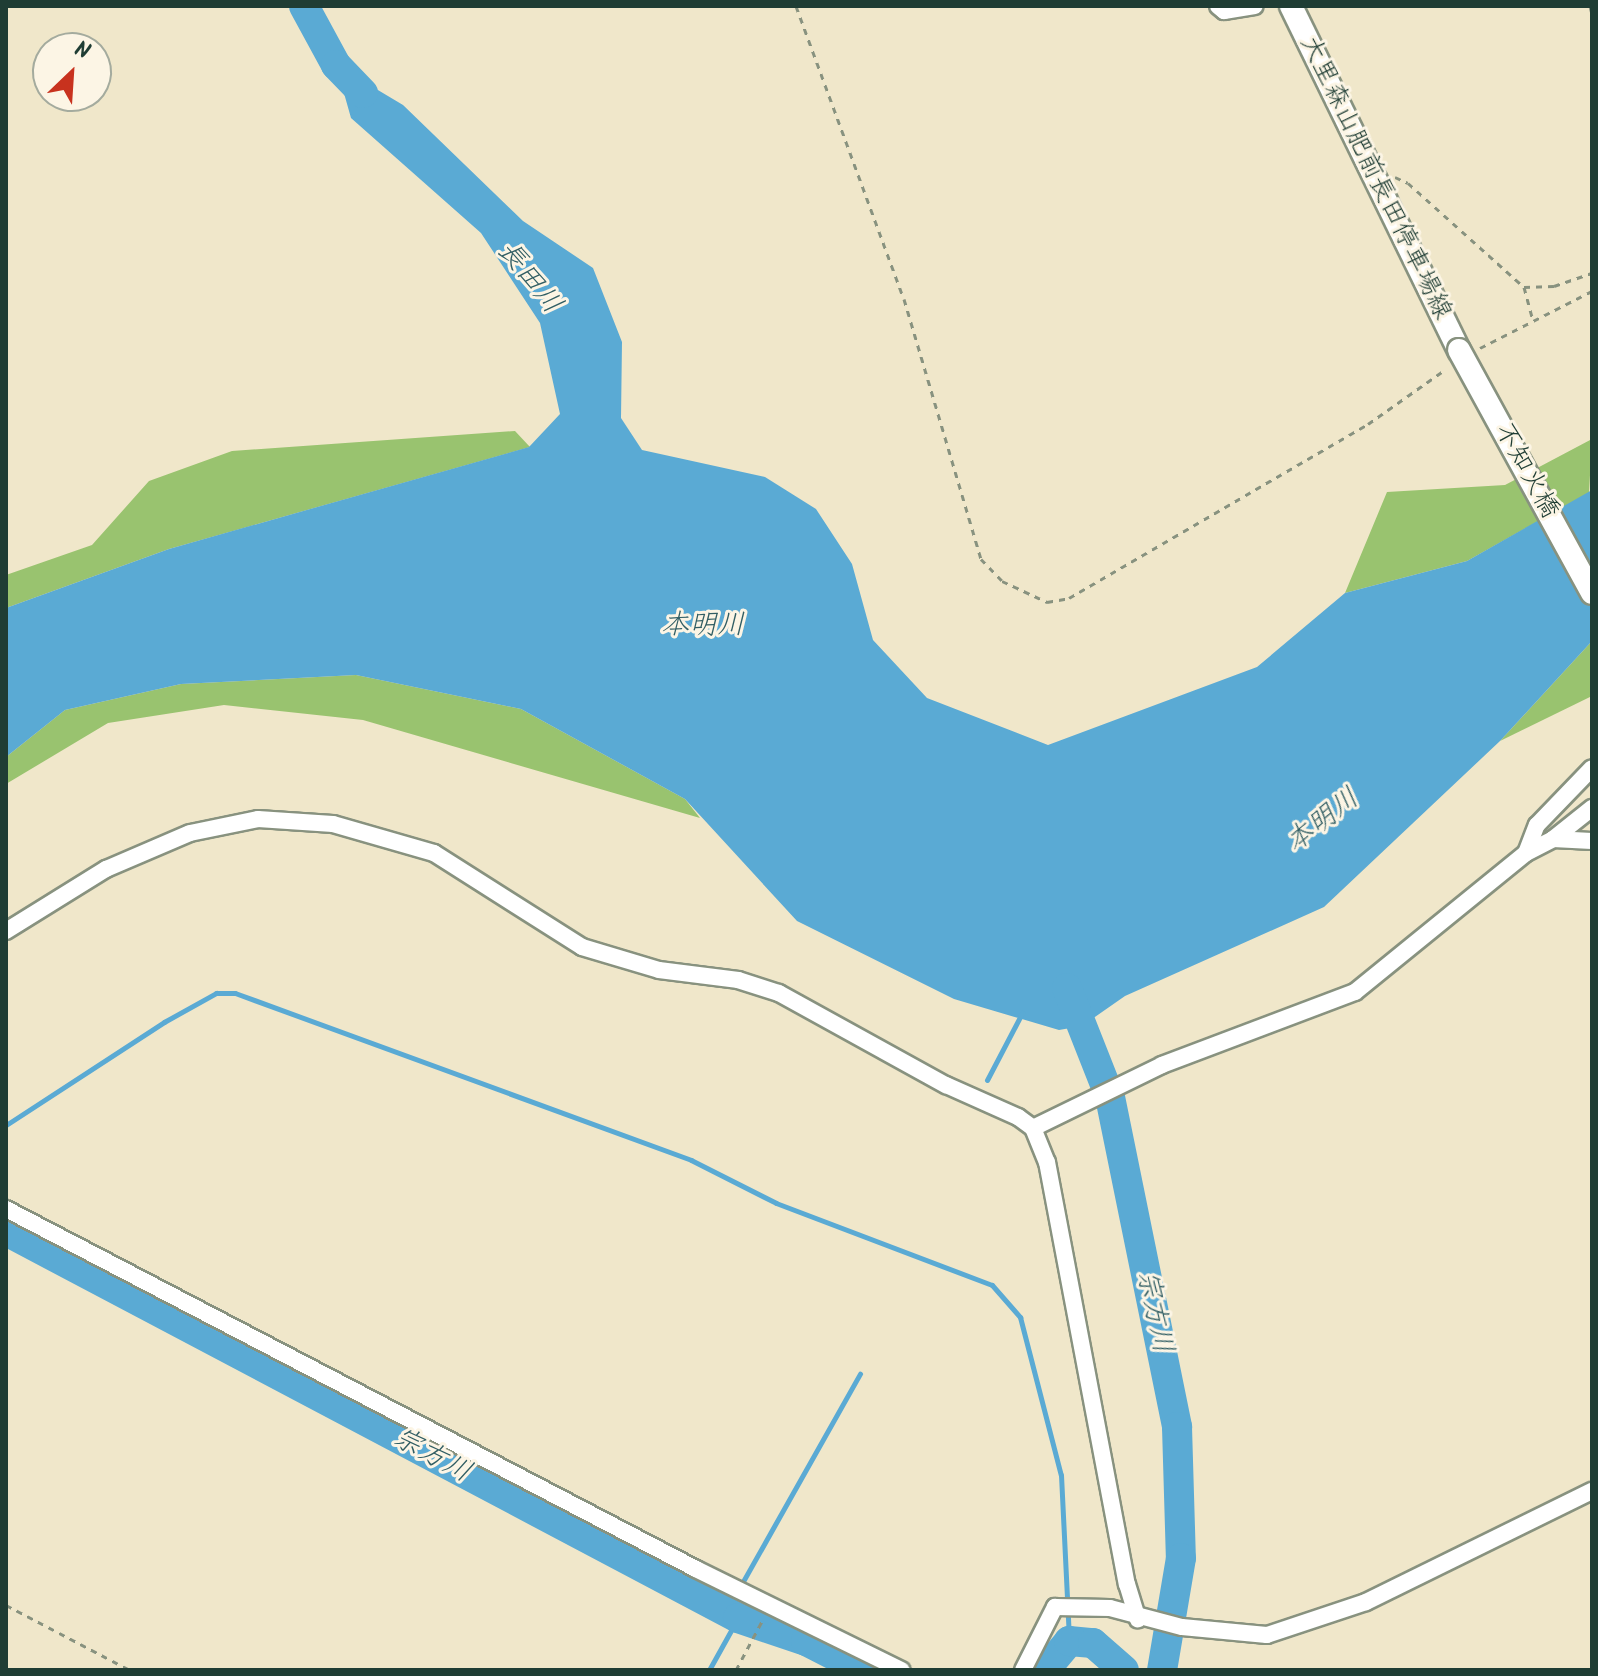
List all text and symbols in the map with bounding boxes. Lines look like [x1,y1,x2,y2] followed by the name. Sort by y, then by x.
[1293,31,1457,325] street label: 大里森山肥前長田停車場線
[32,32,112,112] north arrow
[68,33,95,70] text: N
[490,235,568,321] water label: 長田川
[1487,418,1565,524] street label: 不知火橋
[661,609,745,643] water label: 本明川
[1280,782,1366,860] water label: 本明川
[1129,1267,1179,1357] water label: 宗方川
[387,1421,477,1491] water label: 宗方川

